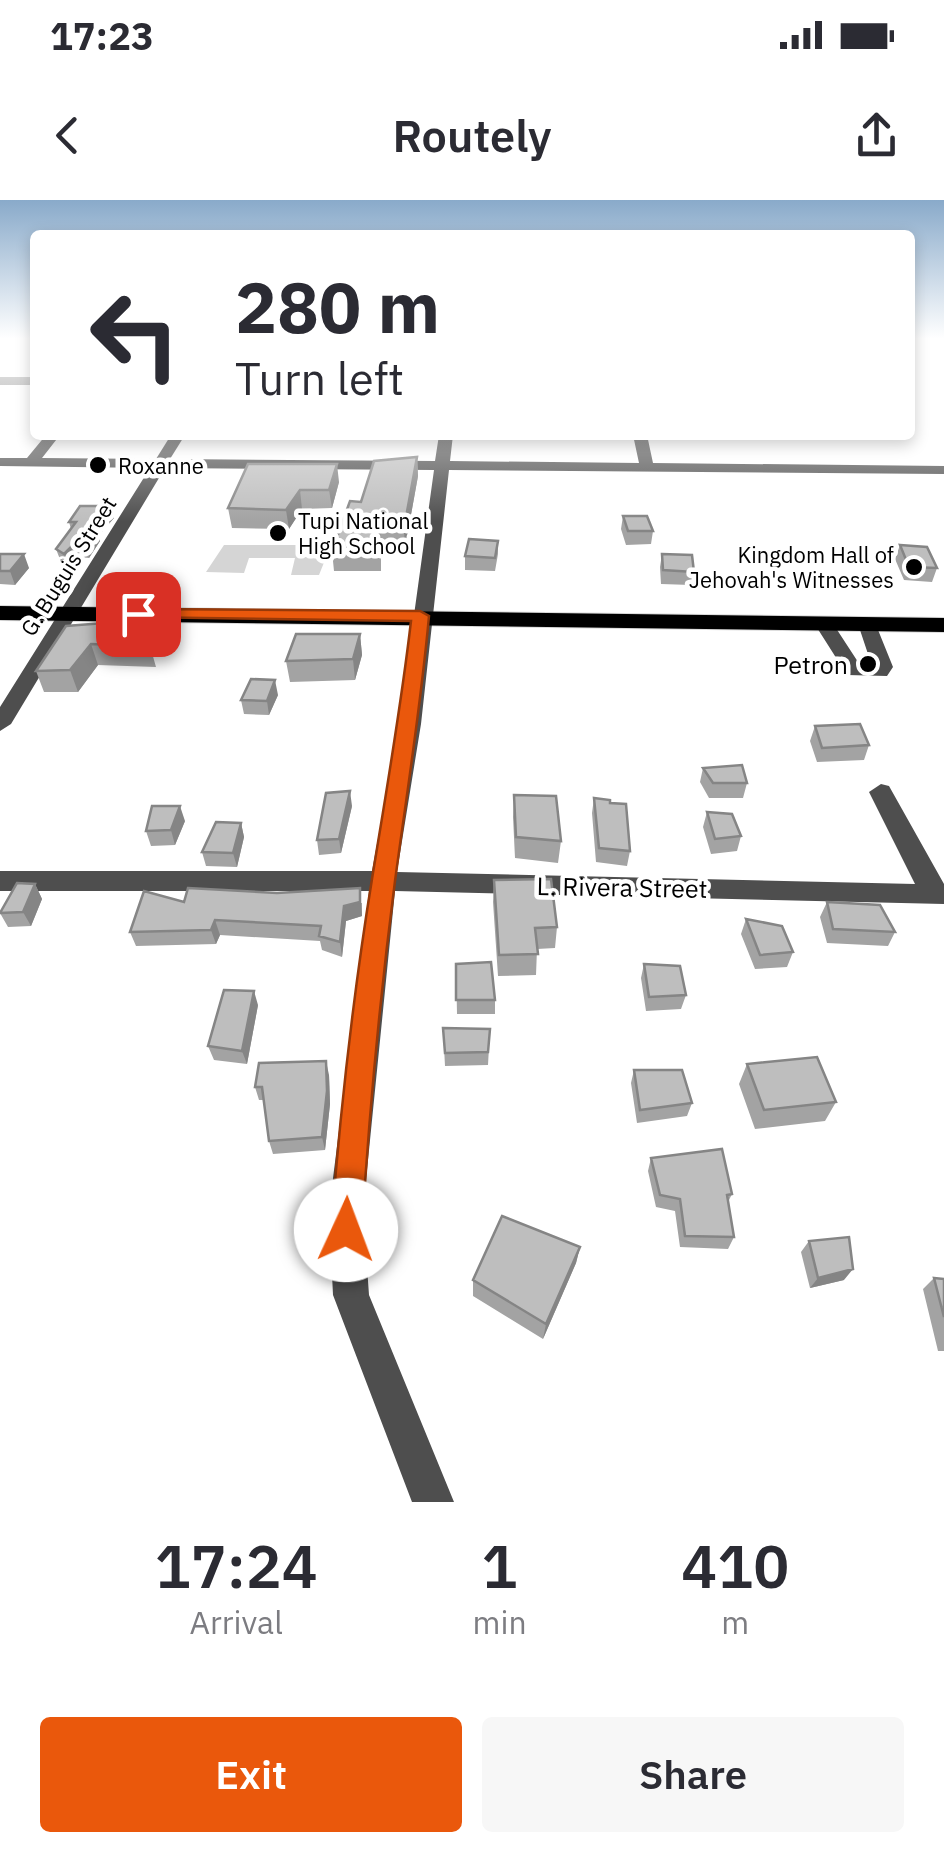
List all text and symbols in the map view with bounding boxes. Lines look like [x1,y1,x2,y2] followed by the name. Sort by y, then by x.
[50,11,154,60] text: 17:23
[392,106,552,164] text: Routely
[40,108,95,163] icon: back
[849,108,904,163] icon: share
[235,261,440,352] text: 280 m
[70,270,200,400] icon: left
[235,349,404,407] text: Turn left
[118,451,204,480] place label: Roxanne
[87,454,109,476] marker: Roxanne
[14,491,122,641] street label: G. Buguis Street
[298,506,429,560] place label: Tupi National High School
[267,522,289,544] marker: Tupi National High School
[689,540,894,594] place label: Kingdom Hall of Jehovah's Witnesses
[903,556,925,578] marker: Kingdom Hall of Jehovah's Witnesses
[96,572,181,657] pin
[111,587,166,642] icon: arrive
[774,648,848,681] place label: Petron
[857,653,879,675] marker: Petron
[536,869,708,905] street label: L. Rivera Street
[294,1178,398,1282] position arrow
[155,1526,318,1605] text: 17:24
[482,1526,518,1605] text: 1
[681,1526,789,1605] text: 410
[190,1601,283,1643] text: Arrival
[472,1601,527,1643] text: min
[721,1601,749,1643] text: m
[40,1717,462,1832] button: Exit
[482,1717,904,1832] button: Share

